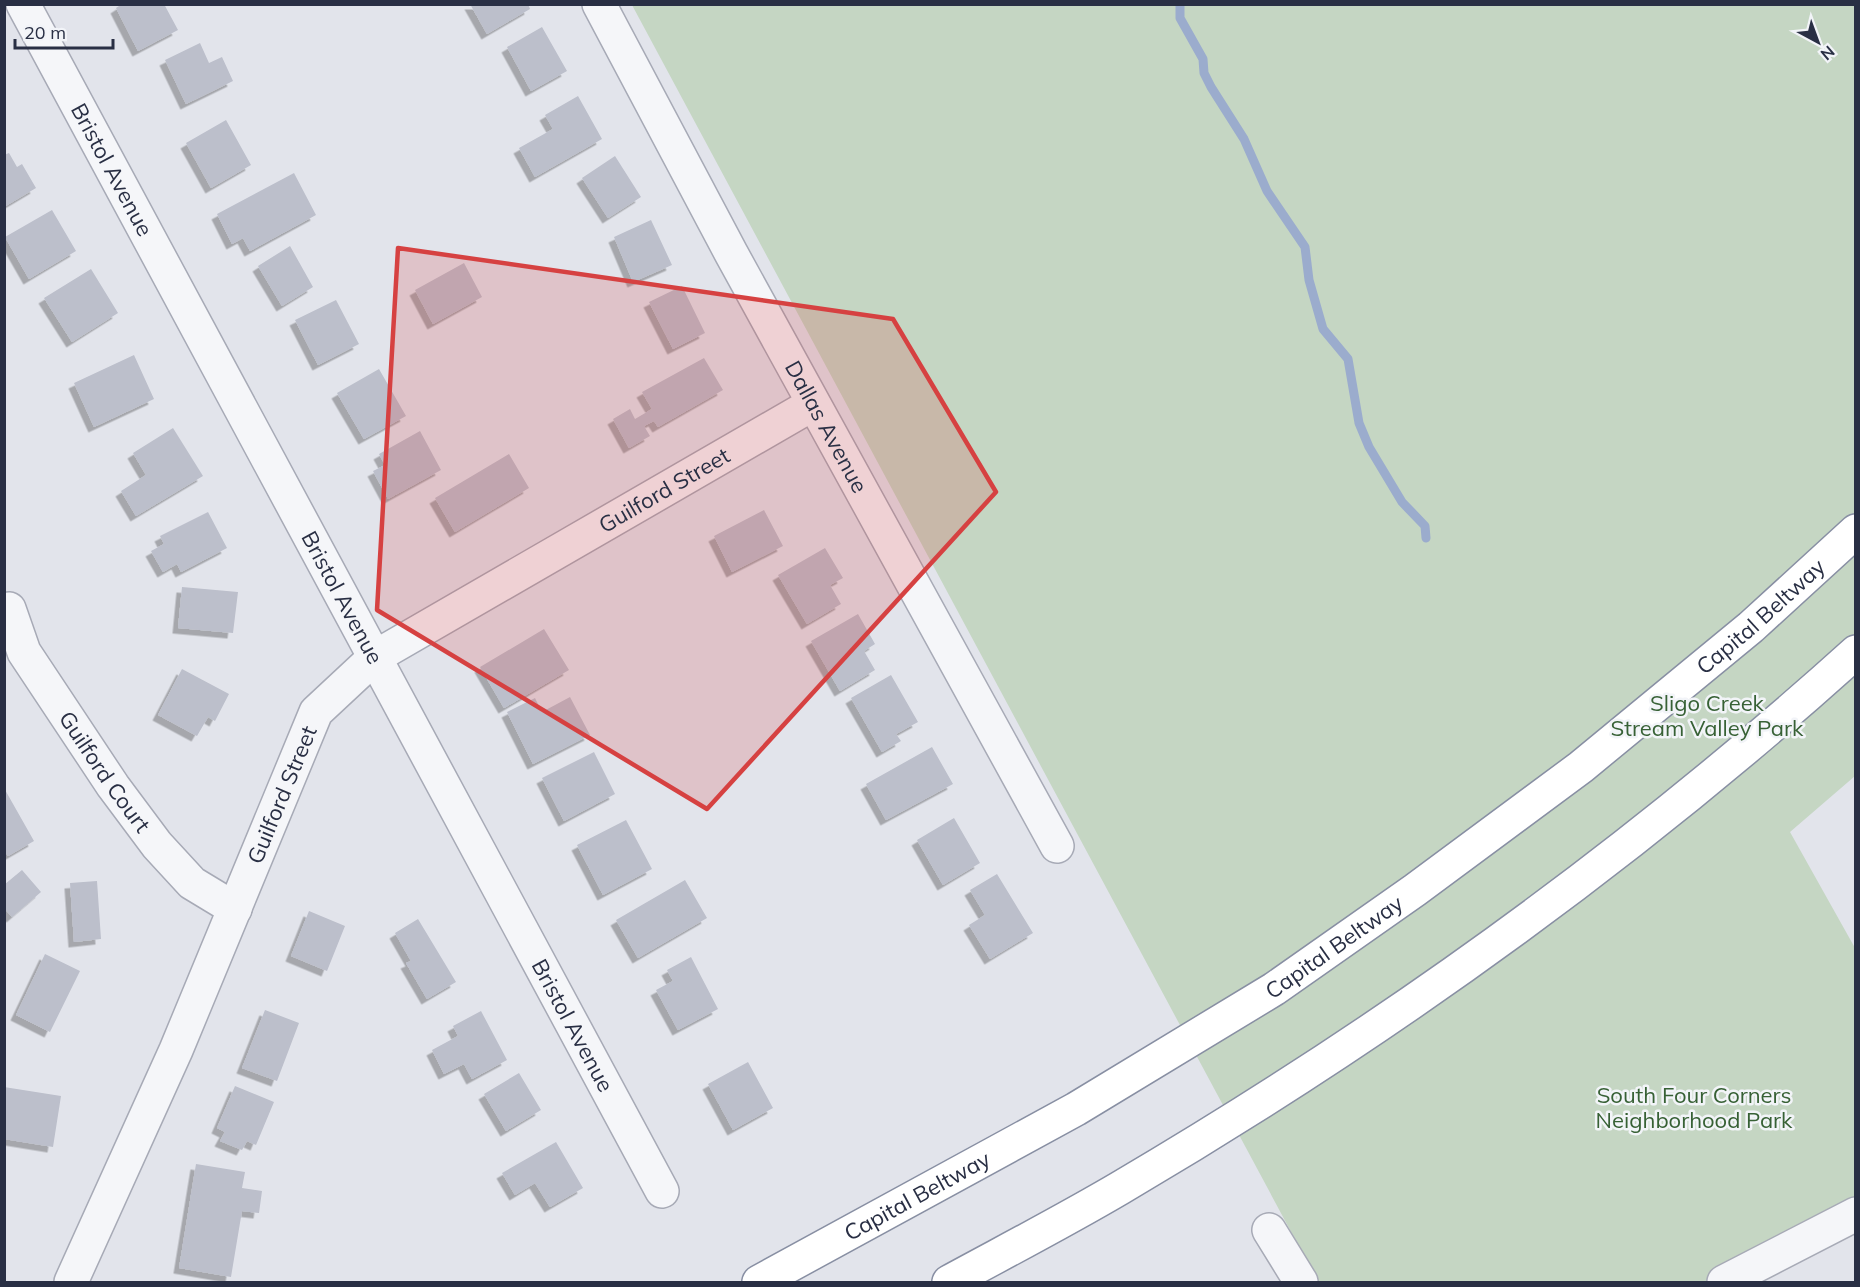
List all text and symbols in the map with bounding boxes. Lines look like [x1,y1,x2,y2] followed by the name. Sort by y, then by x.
[15,12,112,50] scale bar
[1788,12,1848,72] north arrow
[24,21,66,44] text: 20 m
[1817,42,1839,65] text: N
[65,98,159,241] street label: Bristol Avenue
[779,356,874,498] street label: Dallas Avenue
[594,441,735,539] street label: Guilford Street
[295,526,390,669] street label: Bristol Avenue
[1691,552,1831,680] street label: Capital Beltway
[1611,689,1804,742] park label: Sligo Creek Stream Valley Park
[53,706,157,838] street label: Guilford Court
[241,721,323,868] street label: Guilford Street
[1260,889,1409,1005] street label: Capital Beltway
[526,954,620,1097] street label: Bristol Avenue
[1596,1081,1793,1134] park label: South Four Corners Neighborhood Park
[839,1145,995,1247] street label: Capital Beltway

